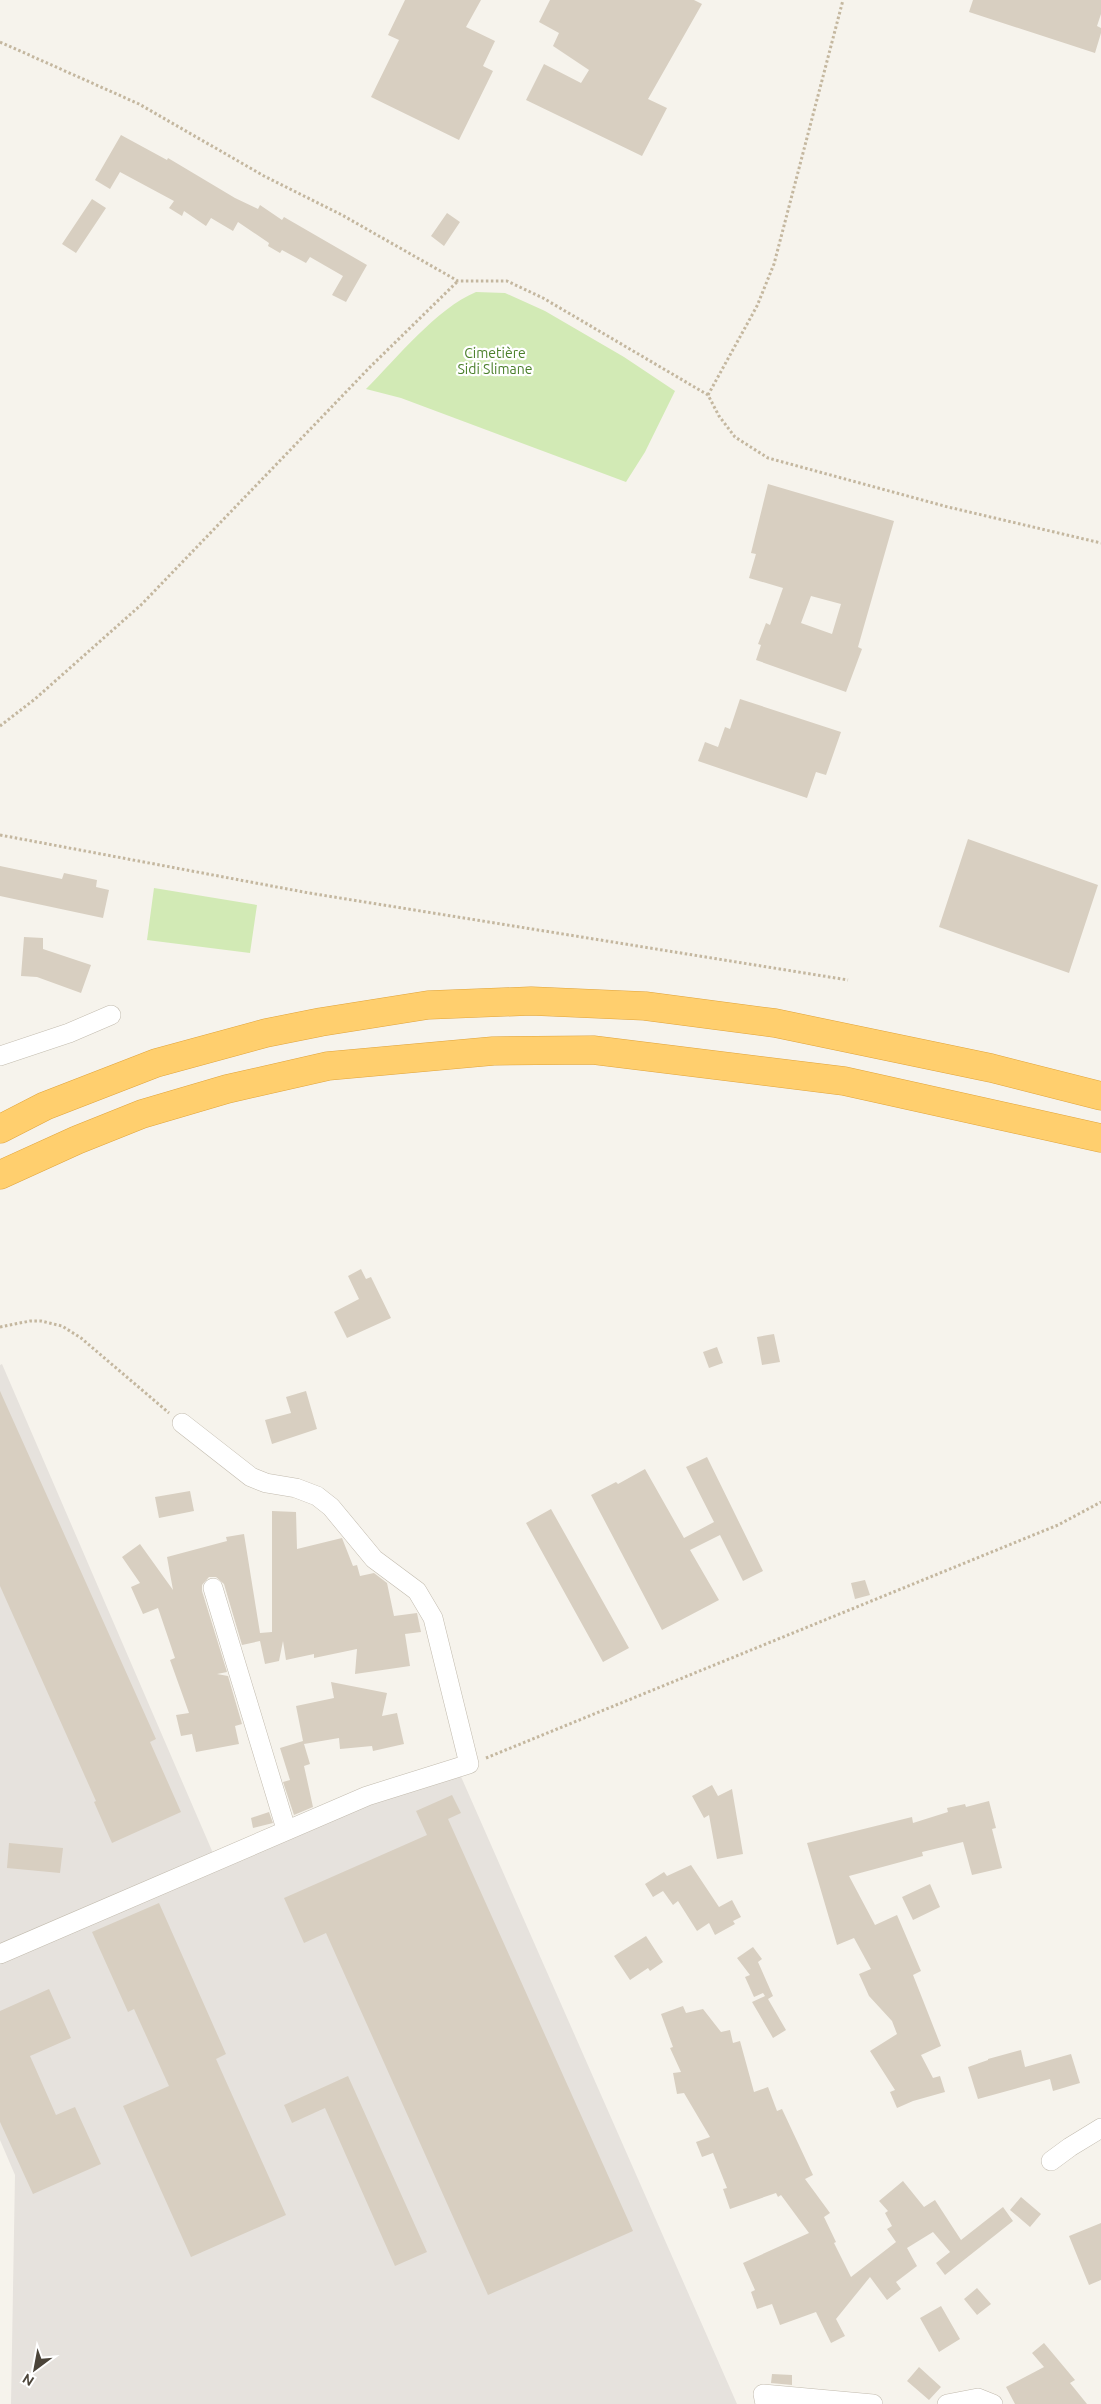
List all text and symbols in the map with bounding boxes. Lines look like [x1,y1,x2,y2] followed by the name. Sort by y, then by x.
[458,345,532,377] park label: Cimetière Sidi Slimane
[10,2344,60,2394] north arrow
[19,2370,37,2390] text: N

